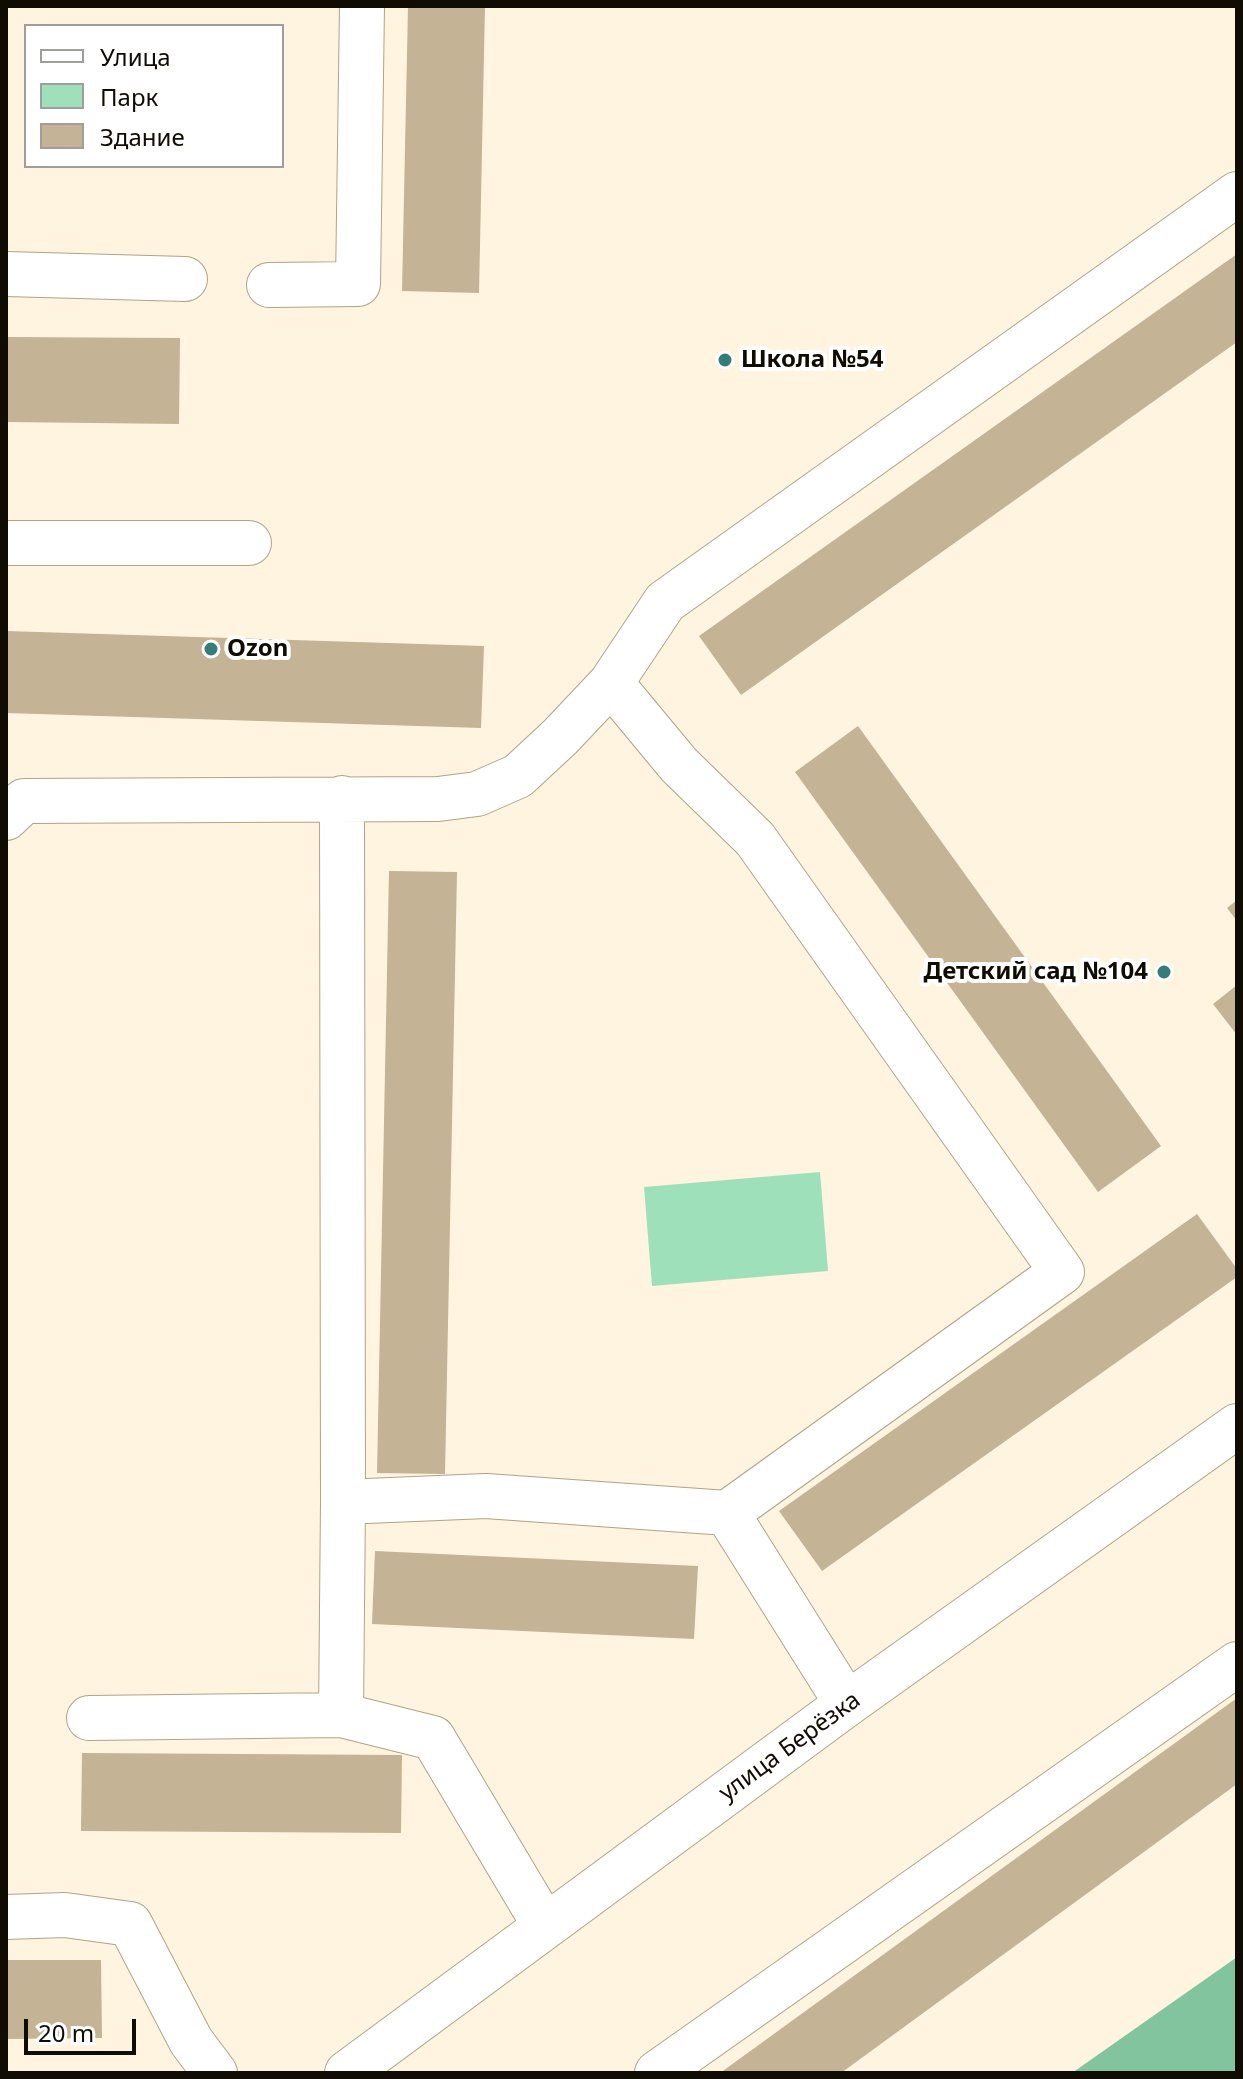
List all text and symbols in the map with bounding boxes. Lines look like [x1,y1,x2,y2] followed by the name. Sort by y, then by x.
[24,24,284,168] legend
[100,40,171,73] text: Улица
[100,80,158,113] text: Парк
[100,120,185,153] text: Здание
[741,346,883,374] place label: Школа №54
[716,351,734,369] marker: Школа №54
[227,635,288,663] place label: Ozon
[202,640,220,658] marker: Ozon
[924,958,1148,986] place label: Детский сад №104
[1155,963,1173,981] marker: Детский сад №104
[714,1686,866,1808] street label: улица Берёзка
[28,2003,140,2053] scale bar
[38,2016,94,2049] text: 20 m

